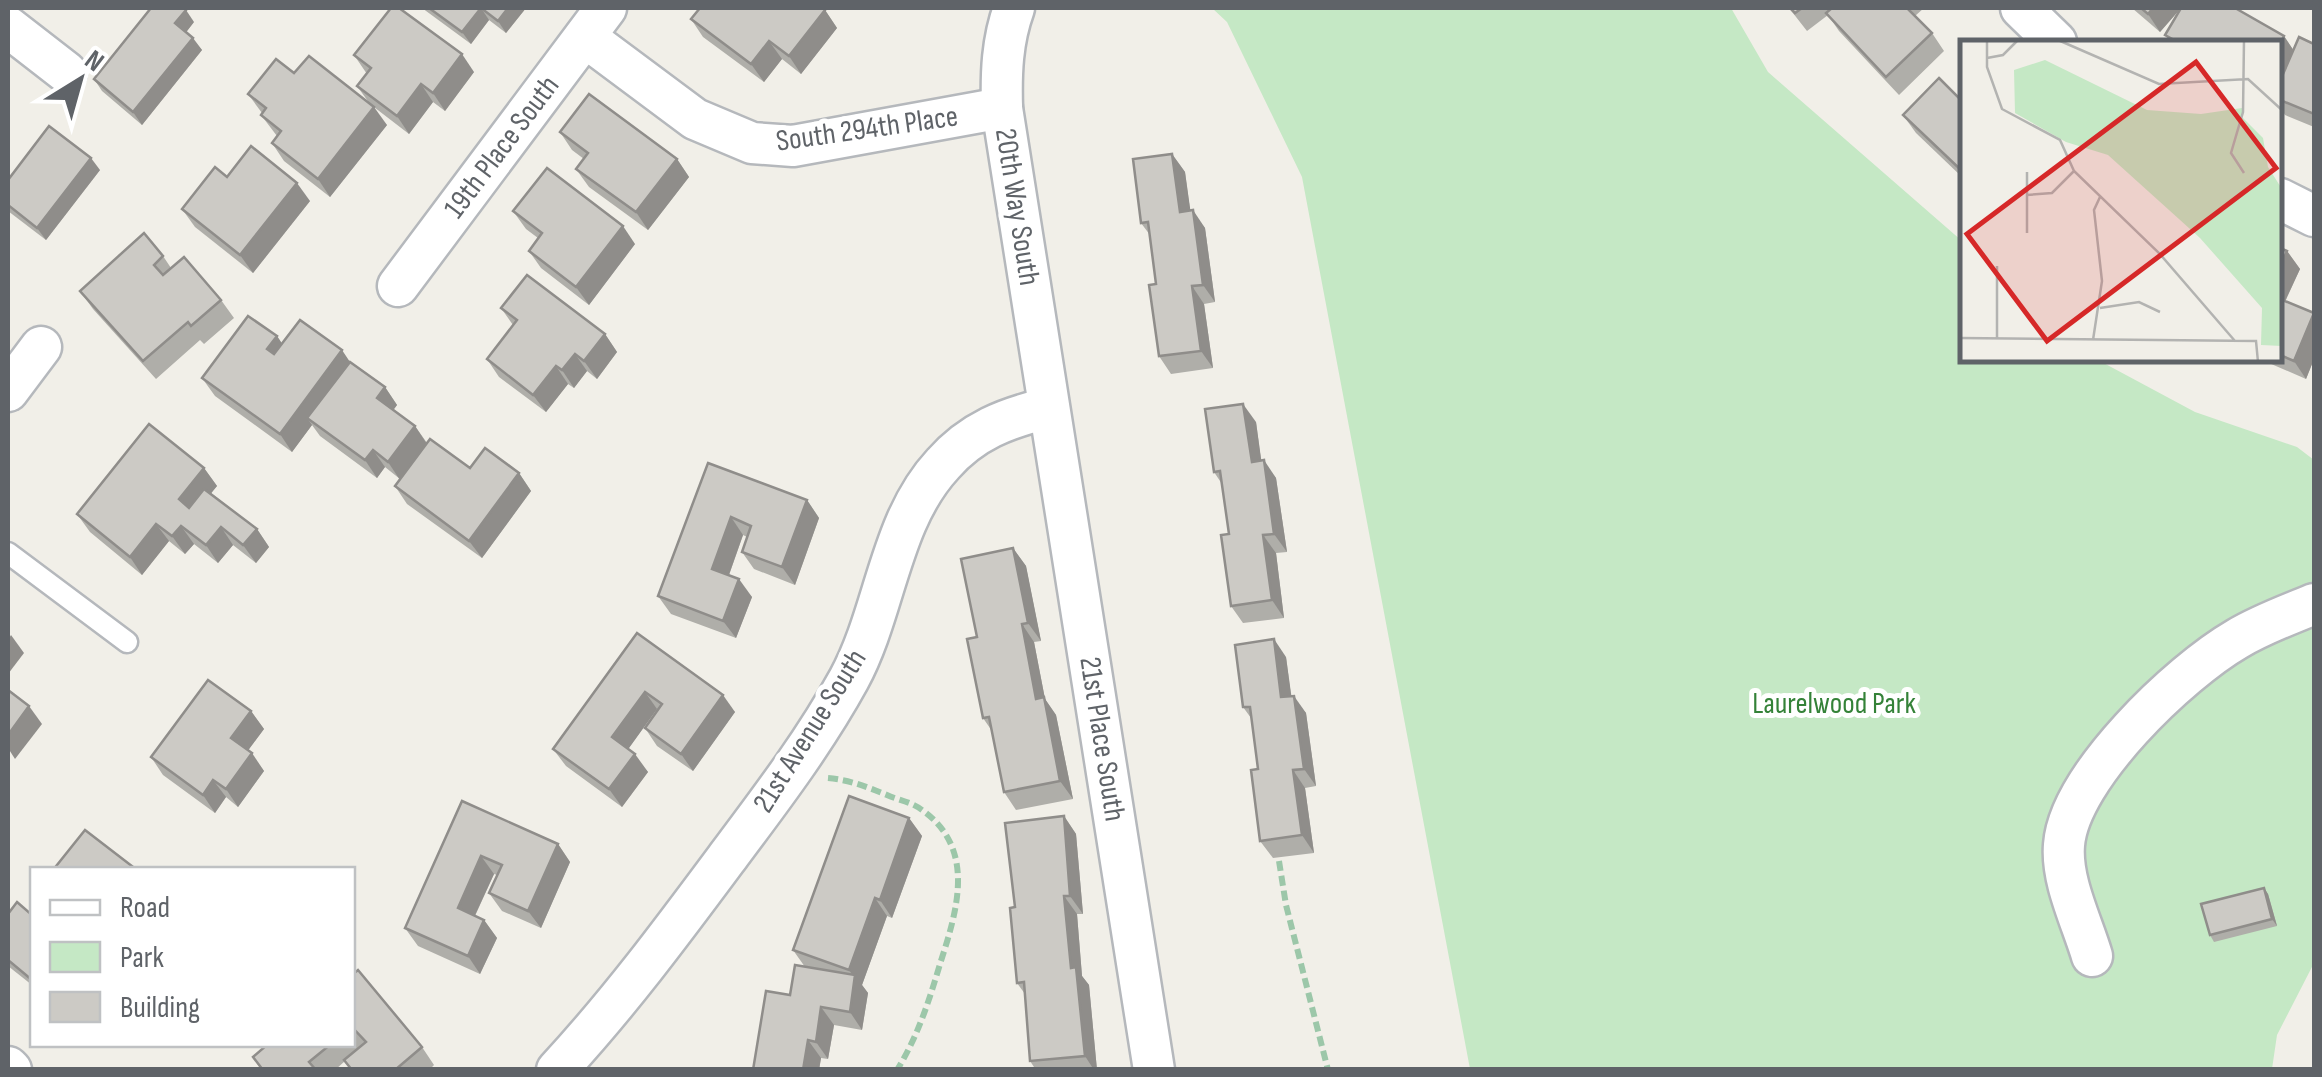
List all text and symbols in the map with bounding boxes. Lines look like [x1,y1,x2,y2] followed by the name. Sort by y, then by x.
[30,30,130,130] north arrow
[1960,40,2282,362] inset map
[78,44,110,79] text: N
[437,69,567,225] street label: 19th Place South
[774,98,960,160] street label: South 294th Place
[987,126,1047,288] street label: 20th Way South
[746,643,874,819] street label: 21st Avenue South
[1071,654,1133,824] street label: 21st Place South
[1752,686,1916,722] park label: Laurelwood Park
[30,867,355,1047] legend
[120,890,170,926] text: Road
[120,940,164,976] text: Park
[120,990,200,1026] text: Building

